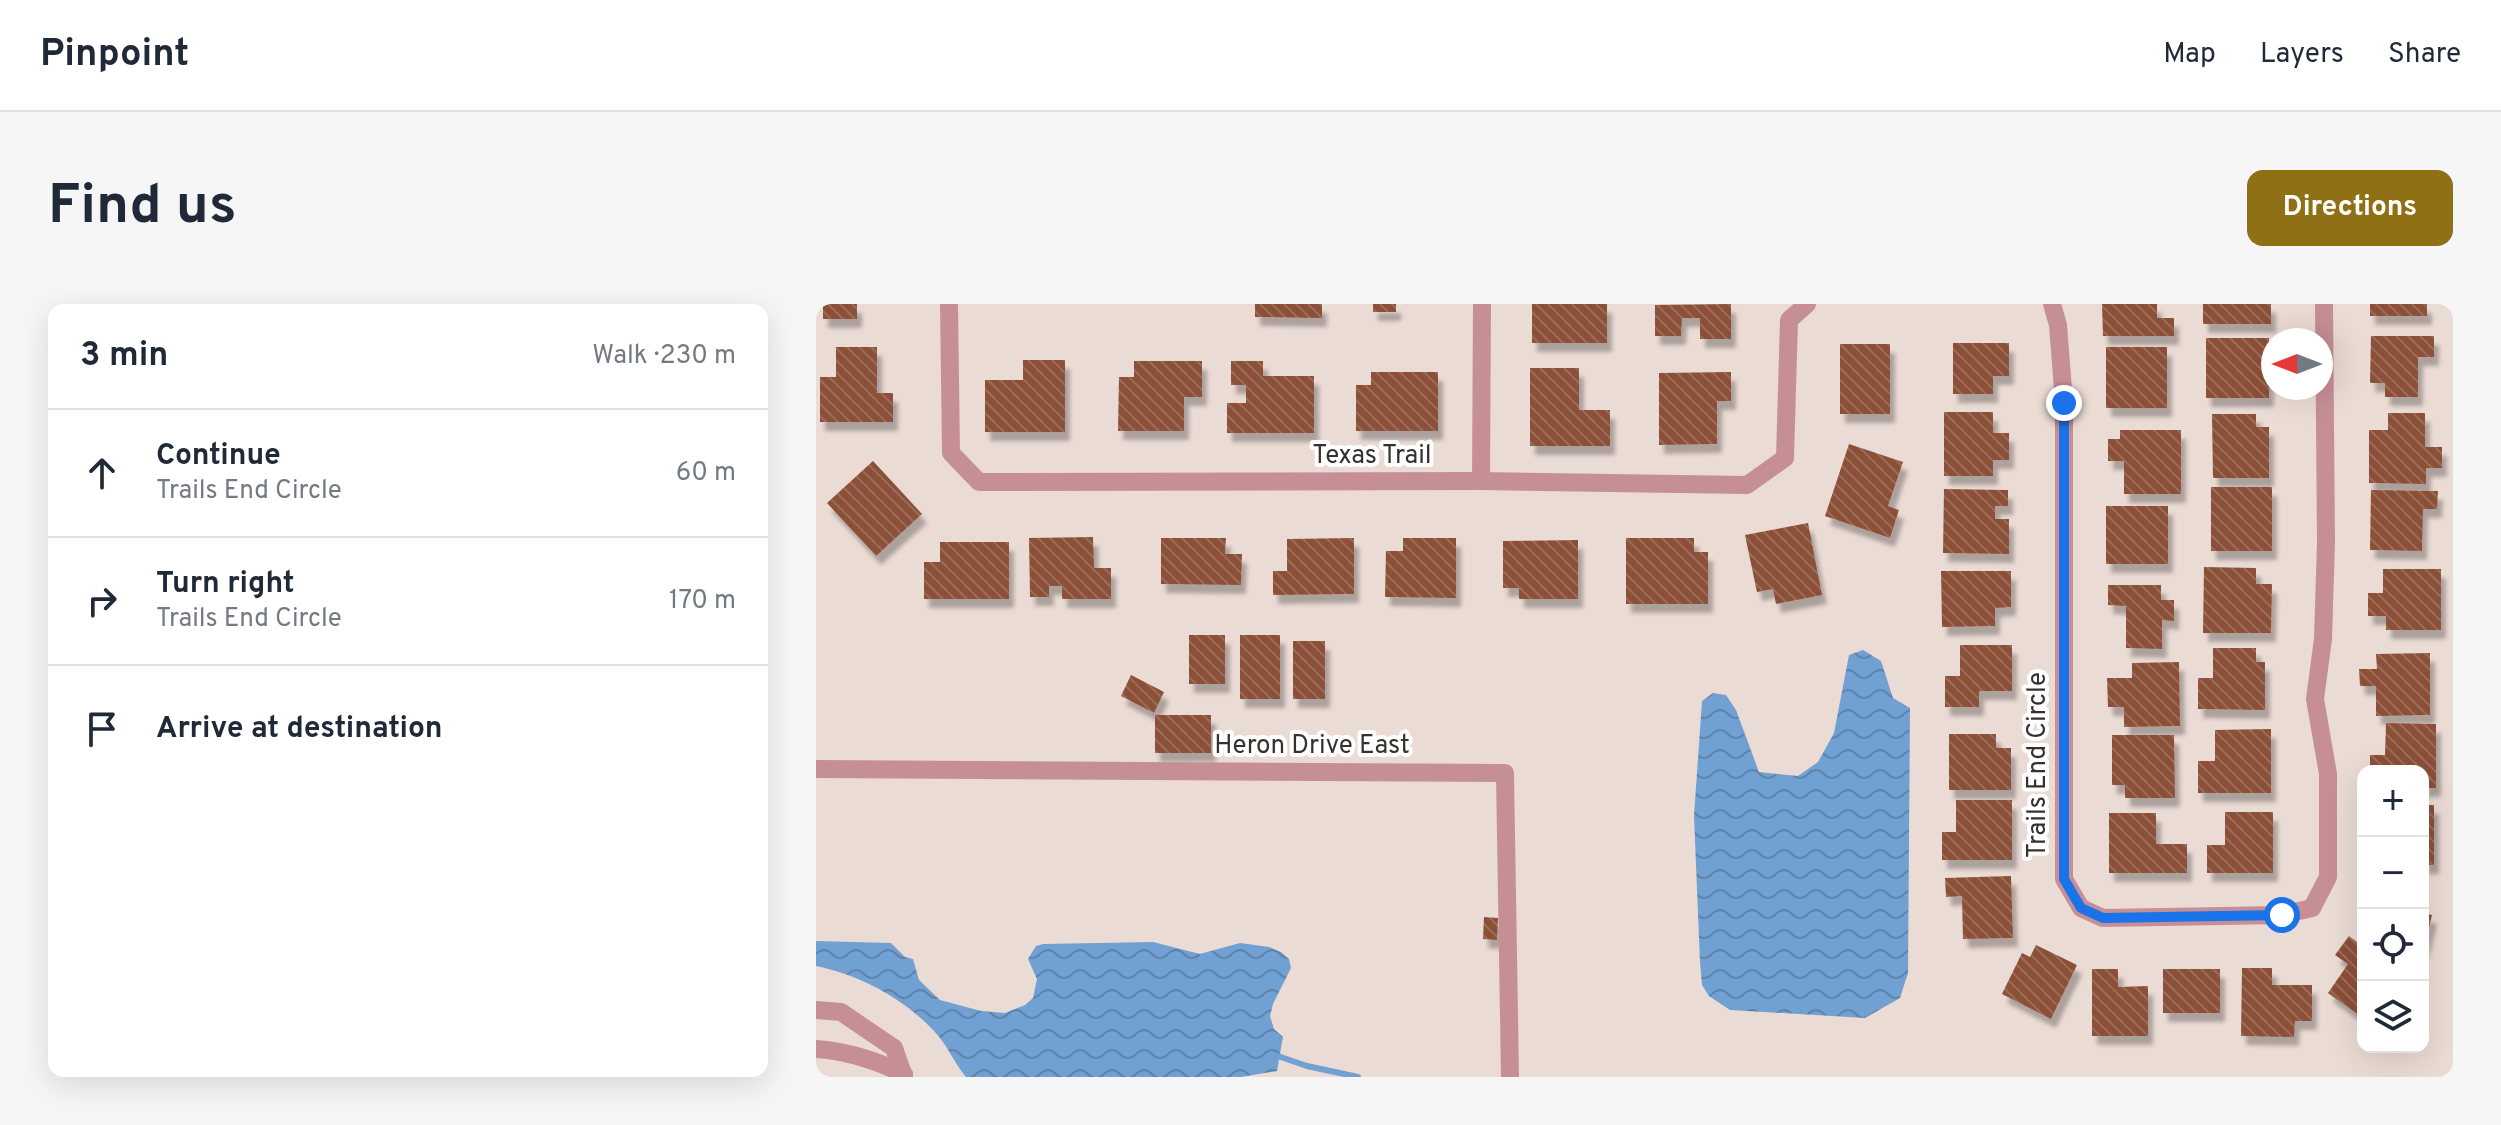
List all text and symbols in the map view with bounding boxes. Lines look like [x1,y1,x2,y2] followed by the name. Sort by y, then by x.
[40,31,189,80] text: Pinpoint
[2163,37,2216,73] text: Map
[2260,37,2344,73] text: Layers
[2388,37,2461,73] text: Share
[2247,170,2453,246] button: Directions
[48,173,237,243] text: Find us
[2261,328,2333,400] north arrow
[80,335,168,378] text: 3 min
[592,340,736,373] text: Walk · 230 m
[2046,385,2082,421] route end
[156,438,281,475] text: Continue
[1312,440,1432,473] street label: Texas Trail
[80,451,124,495] icon: ahead
[676,457,736,490] text: 60 m
[156,475,342,508] text: Trails End Circle
[156,566,294,603] text: Turn right
[80,579,124,623] icon: right
[669,585,736,618] text: 170 m
[156,603,342,636] text: Trails End Circle
[2022,672,2055,858] street label: Trails End Circle
[80,707,124,751] icon: arrive
[156,711,442,748] text: Arrive at destination
[1214,730,1410,763] street label: Heron Drive East
[2357,765,2429,1053] map controls
[2357,765,2429,837] button: +
[2357,837,2429,909] button: −
[2264,897,2300,933] route start
[2357,909,2429,981] button: locate
[2357,981,2429,1053] button: layers

